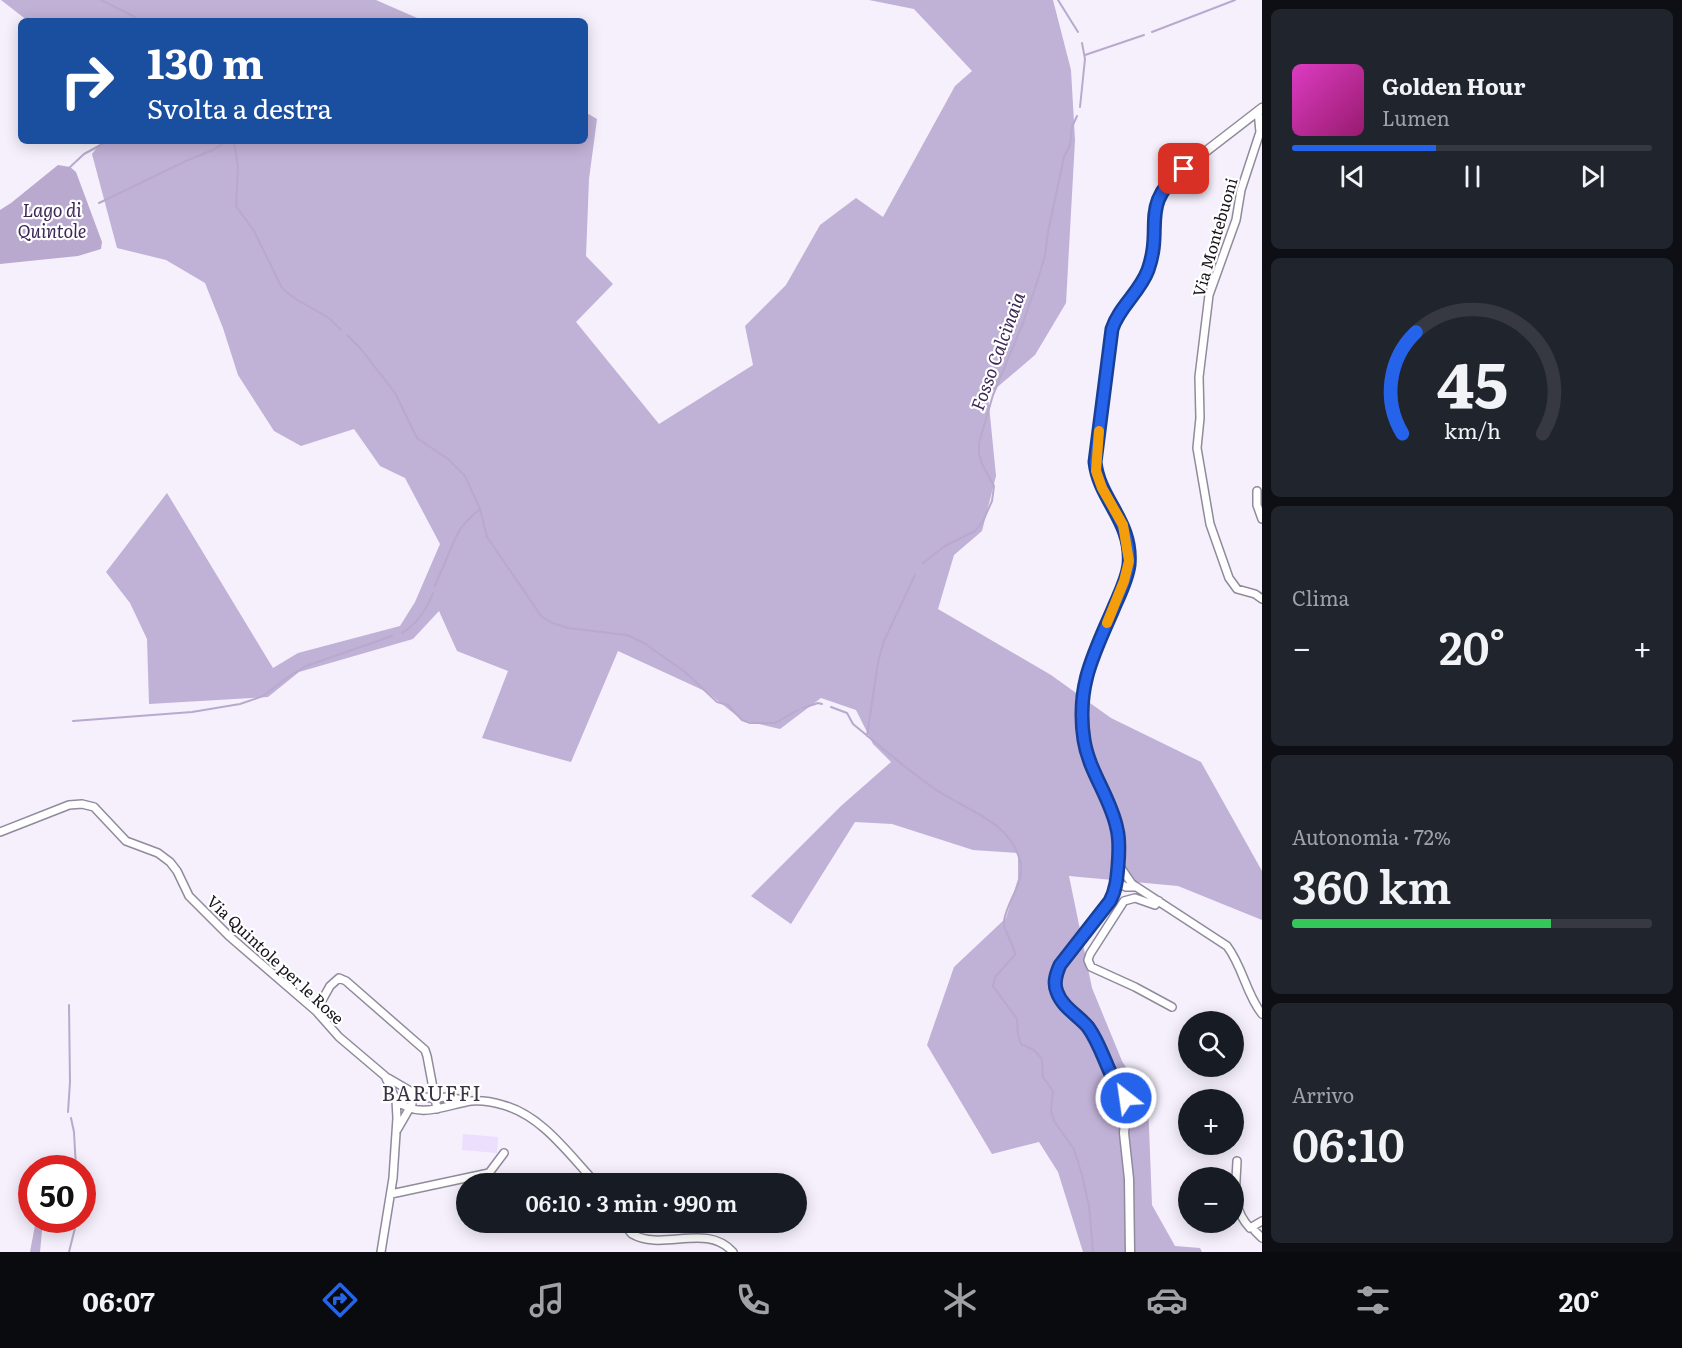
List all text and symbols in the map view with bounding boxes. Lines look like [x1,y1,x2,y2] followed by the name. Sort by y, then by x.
[147,30,264,92] text: 130 m
[48,42,126,120] icon: right
[1382,69,1525,102] text: Golden Hour
[147,87,332,127] text: Svolta a destra
[1382,102,1450,132] text: Lumen
[1158,143,1209,194] pin
[1167,152,1200,185] icon: arrive
[1336,160,1369,193] icon: previous
[1456,160,1489,193] icon: pause
[1576,160,1609,193] icon: next
[1186,175,1242,299] street label: Via Montebuoni
[18,196,86,244] water label: Lago di Quintole
[963,287,1031,414] water label: Fosso Calcinaia
[1436,336,1508,428] text: 45
[1443,415,1501,447] text: km/h
[1292,582,1349,612] text: Clima
[1439,612,1505,679] text: 20°
[1292,621,1311,670] text: −
[1633,621,1652,670] text: +
[1292,821,1451,851] text: Autonomia · 72%
[1292,851,1452,918] text: 360 km
[202,889,350,1029] street label: Via Quintole per le Rose
[1178,1011,1244,1233] map controls
[1178,1011,1244,1077] button: search
[1094,1066,1158,1130] position arrow
[382,1077,482,1107] district label: BARUFFI
[1292,1079,1354,1109] text: Arrivo
[1178,1089,1244,1155] button: +
[1292,1109,1405,1176] text: 06:10
[18,1155,96,1233] speed limit sign: 50
[1178,1167,1244,1233] button: −
[526,1186,737,1219] text: 06:10 · 3 min · 990 m
[319,1279,361,1321] icon: directions
[526,1279,568,1321] icon: music
[732,1279,774,1321] icon: phone
[939,1279,981,1321] icon: climate
[1146,1279,1188,1321] icon: car
[1352,1279,1394,1321] icon: filters
[82,1280,155,1320] text: 06:07
[1559,1280,1600,1320] text: 20°

